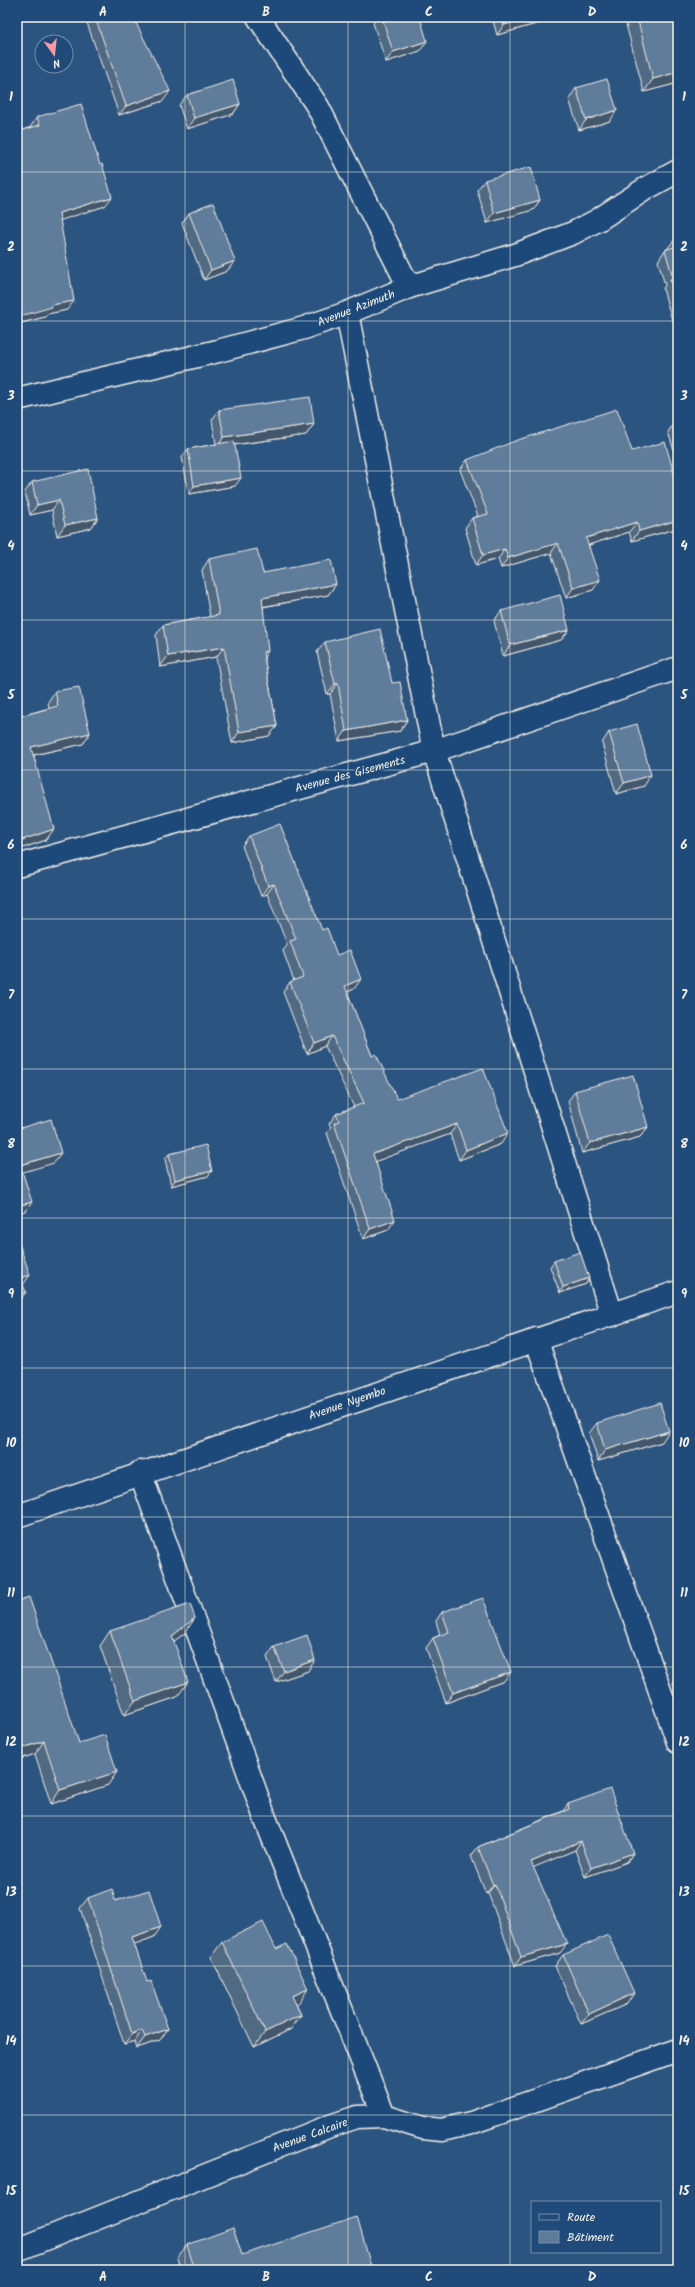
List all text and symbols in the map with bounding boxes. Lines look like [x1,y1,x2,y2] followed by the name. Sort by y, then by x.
[99,2,107,23] text: A
[262,2,270,23] text: B
[425,2,433,23] text: C
[588,2,597,23] text: D
[34,34,74,74] north arrow
[51,53,62,72] text: N
[9,87,13,108] text: 1
[682,87,686,108] text: 1
[7,237,15,258] text: 2
[680,237,688,258] text: 2
[315,285,398,332] street label: Avenue Azimuth
[6,386,15,407] text: 3
[679,386,688,407] text: 3
[7,536,15,557] text: 4
[680,536,688,557] text: 4
[7,685,16,706] text: 5
[680,685,689,706] text: 5
[293,751,407,798] street label: Avenue des Gisements
[7,835,15,856] text: 6
[680,835,688,856] text: 6
[8,985,15,1006] text: 7
[681,985,688,1006] text: 7
[7,1134,15,1155] text: 8
[680,1134,688,1155] text: 8
[8,1284,15,1305] text: 9
[681,1284,688,1305] text: 9
[306,1381,388,1426] street label: Avenue Nyembo
[6,1433,17,1454] text: 10
[679,1433,690,1454] text: 10
[7,1583,15,1604] text: 11
[680,1583,688,1604] text: 11
[5,1732,17,1753] text: 12
[678,1732,690,1753] text: 12
[5,1882,17,1903] text: 13
[678,1882,690,1903] text: 13
[5,2031,17,2052] text: 14
[678,2031,690,2052] text: 14
[270,2113,351,2158] street label: Avenue Calcaire
[6,2181,18,2202] text: 15
[679,2181,691,2202] text: 15
[531,2201,661,2253] legend
[567,2208,596,2227] text: Route
[567,2228,614,2247] text: Bâtiment
[99,2267,107,2287] text: A
[262,2267,270,2287] text: B
[425,2267,433,2287] text: C
[588,2267,597,2287] text: D

